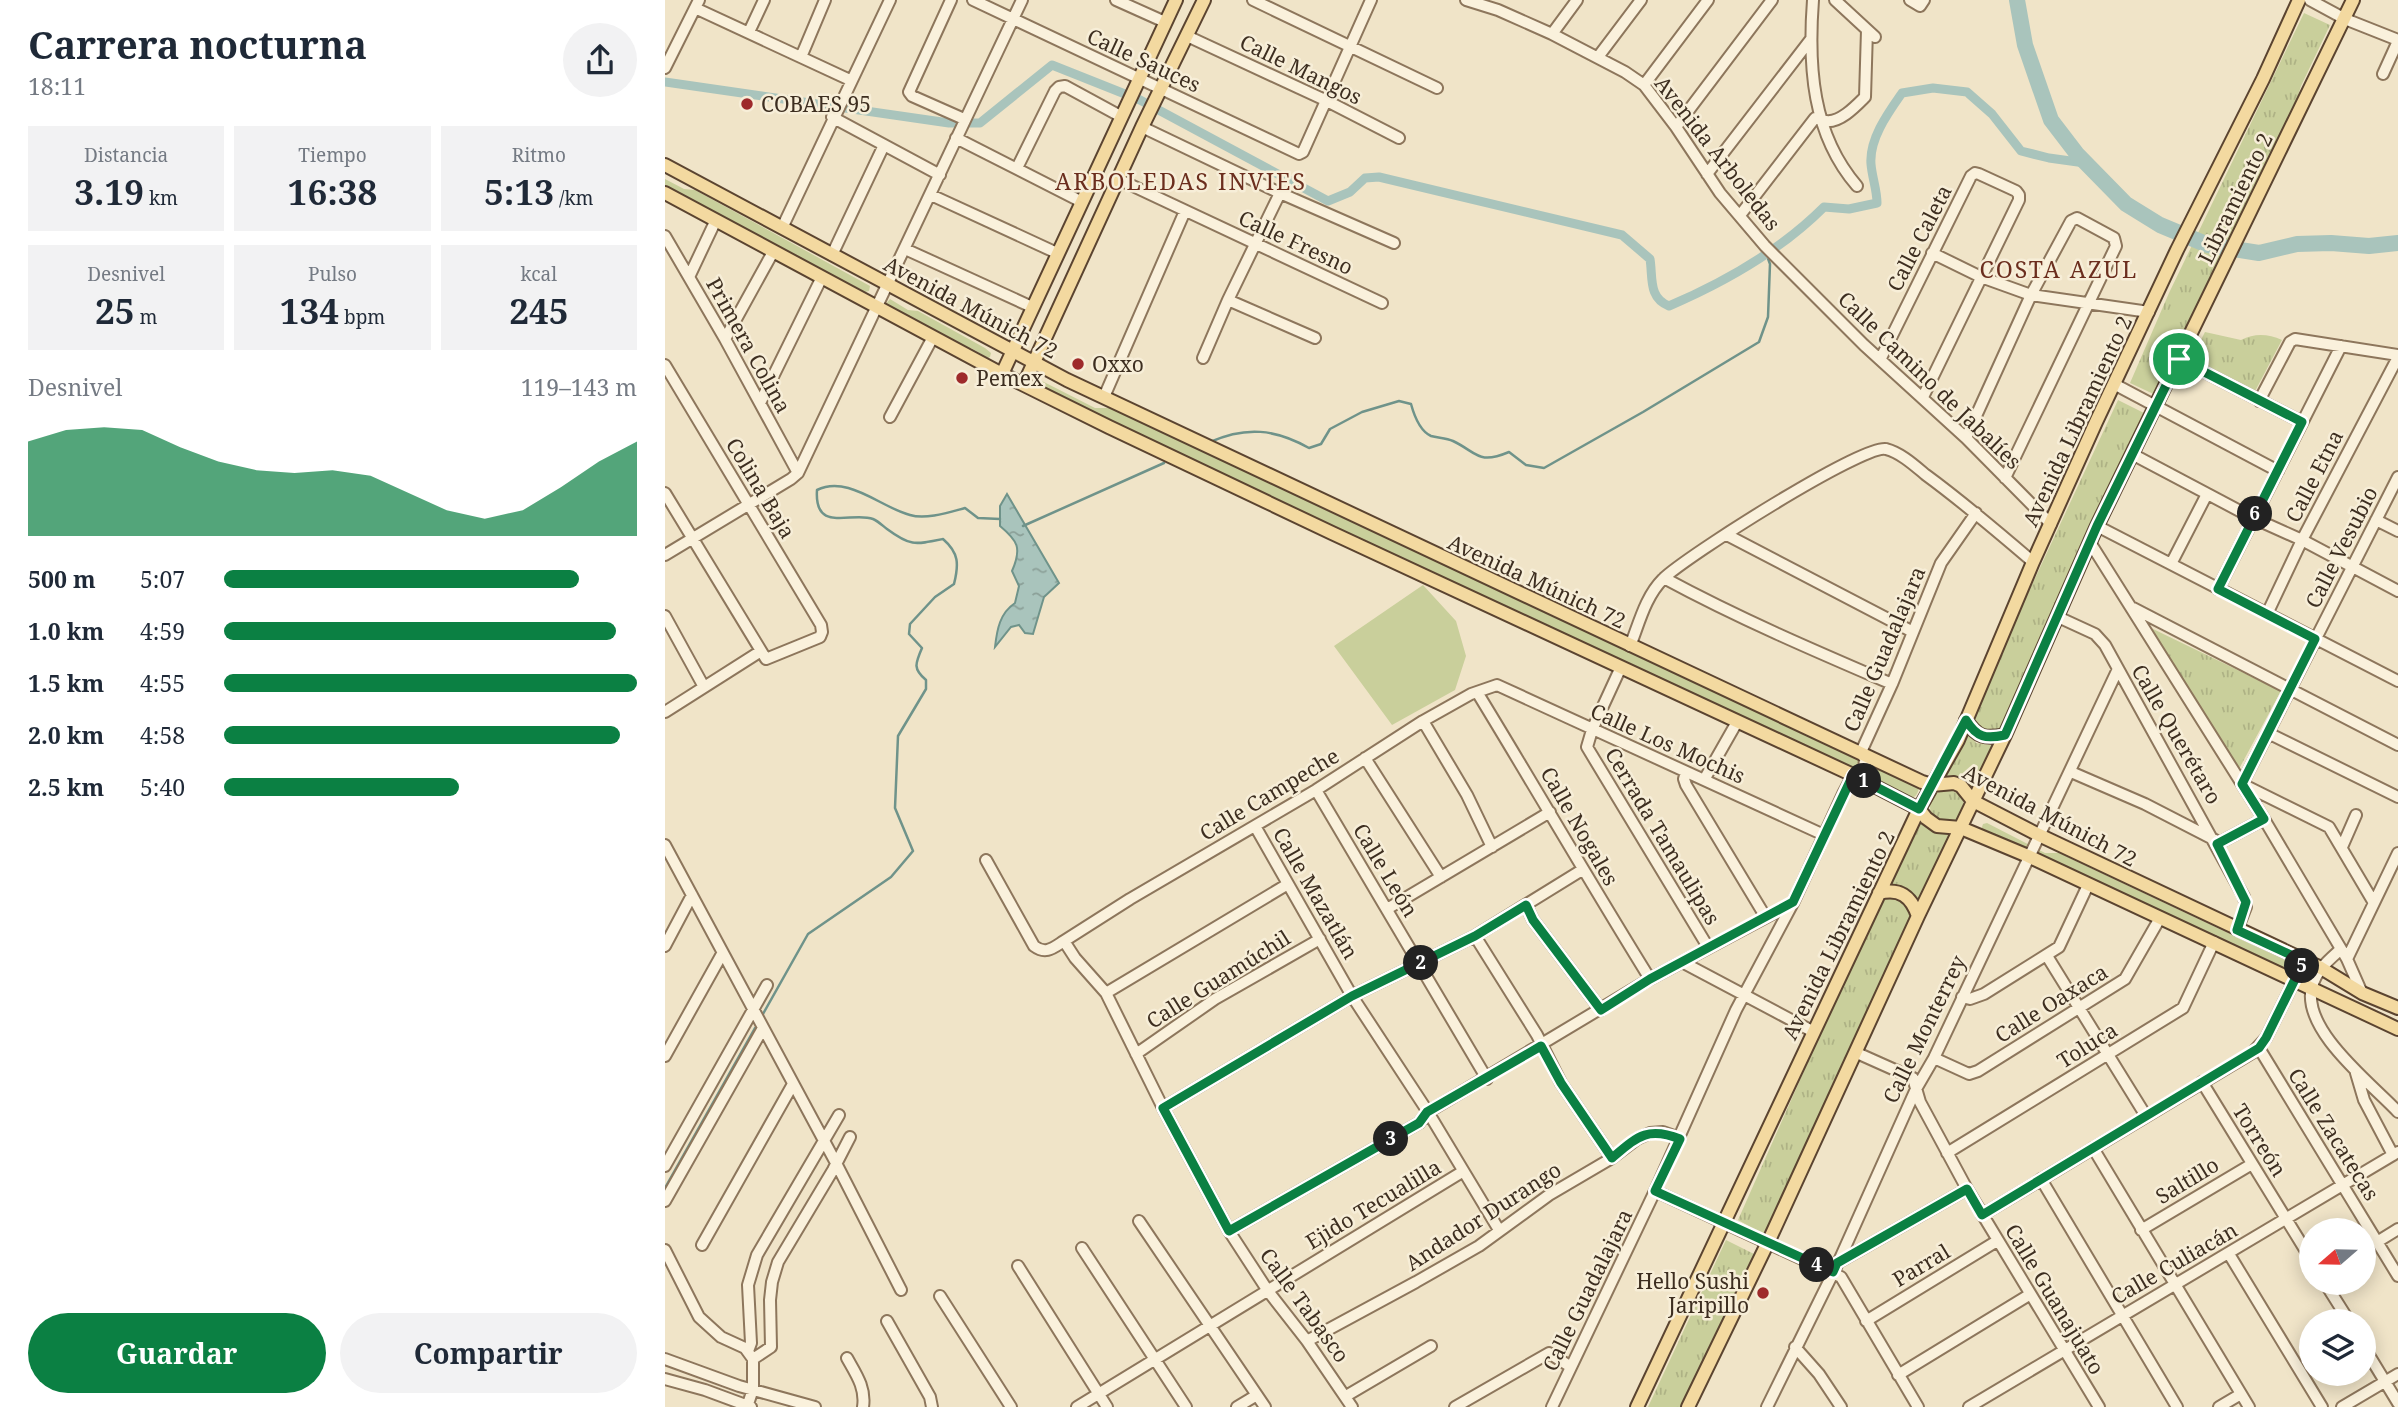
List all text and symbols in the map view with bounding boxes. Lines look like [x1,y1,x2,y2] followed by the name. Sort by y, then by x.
[28,18,367,70] text: Carrera nocturna
[1083,22,1205,98] street label: Calle Sauces
[563,23,637,97] button: share
[1235,27,1367,111] street label: Calle Mangos
[28,70,86,102] text: 18:11
[1649,70,1787,236] street label: Avenida Arboledas
[761,90,871,118] place label: COBAES 95
[739,96,755,112] marker: COBAES 95
[2191,128,2279,268] street label: Libramiento 2
[84,142,168,168] text: Distancia
[298,142,367,168] text: Tiempo
[512,142,566,168] text: Ritmo
[1055,165,1307,197] district label: ARBOLEDAS INVIES
[74,168,144,215] text: 3.19
[288,168,377,215] text: 16:38
[484,168,554,215] text: 5:13
[1880,180,1958,296] street label: Calle Caleta
[144,185,178,211] text: km
[554,185,594,211] text: /km
[1234,203,1358,281] street label: Calle Fresno
[879,249,1063,365] street label: Avenida Múnich 72
[1980,253,2138,285] district label: COSTA AZUL
[87,261,165,287] text: Desnivel
[308,261,357,287] text: Pulso
[520,261,557,287] text: kcal
[700,272,798,418] street label: Primera Colina
[1832,285,2028,475] street label: Calle Camino de Jabalíes
[95,287,134,334] text: 25
[280,287,339,334] text: 134
[509,287,568,334] text: 245
[134,304,157,330] text: m
[339,304,385,330] text: bpm
[2016,311,2138,531] street label: Avenida Libramiento 2
[2149,329,2209,389] pin
[2160,340,2198,378] icon: arrive
[1092,350,1144,378] place label: Oxxo
[1070,356,1086,372] marker: Oxxo
[976,364,1044,392] place label: Pemex
[954,370,970,386] marker: Pemex
[28,371,122,403] text: Desnivel
[521,371,637,403] text: 119–143 m
[2279,425,2349,527] street label: Calle Etna
[720,432,802,544] street label: Colina Baja
[2298,481,2384,613] street label: Calle Vesubio
[2237,496,2273,532] pin: 6
[2249,500,2260,526] text: 6
[1443,527,1631,635] street label: Avenida Múnich 72
[1837,562,1931,736] street label: Calle Guadalajara
[28,563,96,595] text: 500 m
[140,563,185,595] text: 5:07
[28,615,104,647] text: 1.0 km
[140,615,185,647] text: 4:59
[2126,659,2228,809] street label: Calle Querétaro
[28,667,104,699] text: 1.5 km
[140,667,185,699] text: 4:55
[1586,696,1750,790] street label: Calle Los Mochis
[28,719,104,751] text: 2.0 km
[140,719,185,751] text: 4:58
[1194,741,1344,847] street label: Calle Campeche
[1599,742,1727,930] street label: Cerrada Tamaulipas
[1958,757,2142,873] street label: Avenida Múnich 72
[1535,761,1625,891] street label: Calle Nogales
[1847,764,1881,798] pin: 1
[1858,767,1869,793] text: 1
[28,771,104,803] text: 2.5 km
[140,771,185,803] text: 5:40
[1347,818,1425,922] street label: Calle León
[1267,822,1365,964] street label: Calle Mazatlán
[1775,826,1901,1044] street label: Avenida Libramiento 2
[1141,923,1296,1035] street label: Calle Guamúchil
[1403,946,1439,981] pin: 2
[2285,948,2319,984] pin: 5
[1415,949,1426,975] text: 2
[1876,950,1972,1108] street label: Calle Monterrey
[2296,952,2307,978] text: 5
[1989,957,2113,1049] street label: Calle Oaxaca
[2052,1016,2122,1074] street label: Toluca
[2282,1063,2386,1205] street label: Calle Zacatecas
[2227,1098,2293,1182] street label: Torreón
[1373,1122,1409,1156] pin: 3
[1385,1125,1396,1151] text: 3
[2150,1150,2224,1210] street label: Saltillo
[1300,1153,1446,1255] street label: Ejido Tecualilla
[1400,1155,1566,1277] street label: Andador Durango
[1536,1204,1638,1376] street label: Calle Guadalajara
[2106,1216,2242,1310] street label: Calle Culiacán
[2299,1218,2377,1295] north arrow
[2299,1218,2376,1386] map controls
[1999,1219,2111,1379] street label: Calle Guanajuato
[1887,1237,1955,1293] street label: Parral
[1254,1242,1356,1368] street label: Calle Tabasco
[1799,1248,1835,1282] pin: 4
[1811,1251,1822,1277] text: 4
[1636,1267,1749,1319] place label: Hello Sushi Jaripillo
[1755,1285,1771,1301] marker: Hello Sushi Jaripillo
[2299,1309,2376,1386] button: layers
[28,1313,326,1393] button: Guardar
[340,1313,637,1393] button: Compartir

